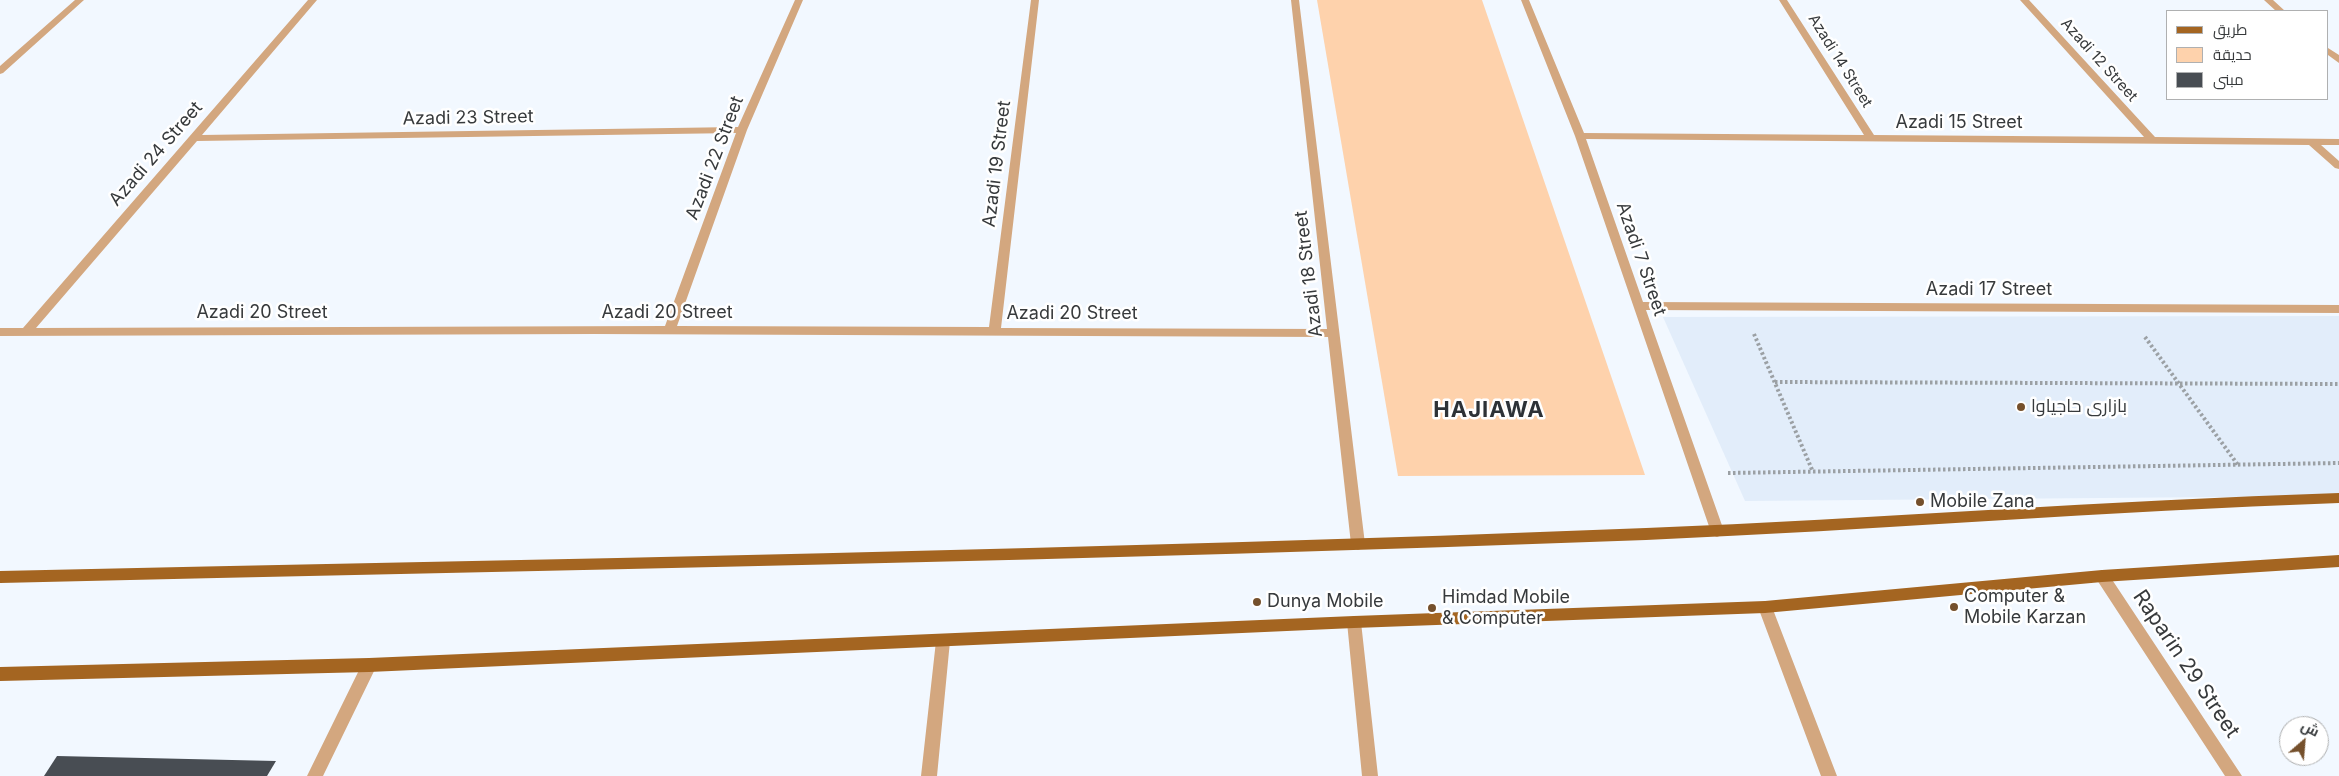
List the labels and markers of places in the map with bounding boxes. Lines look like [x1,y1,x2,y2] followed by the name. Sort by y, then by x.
[2031,396,2127,418] place label: بازاری حاجیاوا
[2015,401,2027,413] marker: بازاری حاجیاوا
[1930,491,2035,513] place label: Mobile Zana
[1914,496,1926,508] marker: Mobile Zana
[1964,586,2086,628] place label: Computer & Mobile Karzan
[1442,587,1570,630] place label: Himdad Mobile & Computer
[1267,591,1383,613] place label: Dunya Mobile
[1251,596,1263,608] marker: Dunya Mobile
[1948,601,1960,613] marker: Computer & Mobile Karzan
[1426,602,1438,614] marker: Himdad Mobile & Computer

